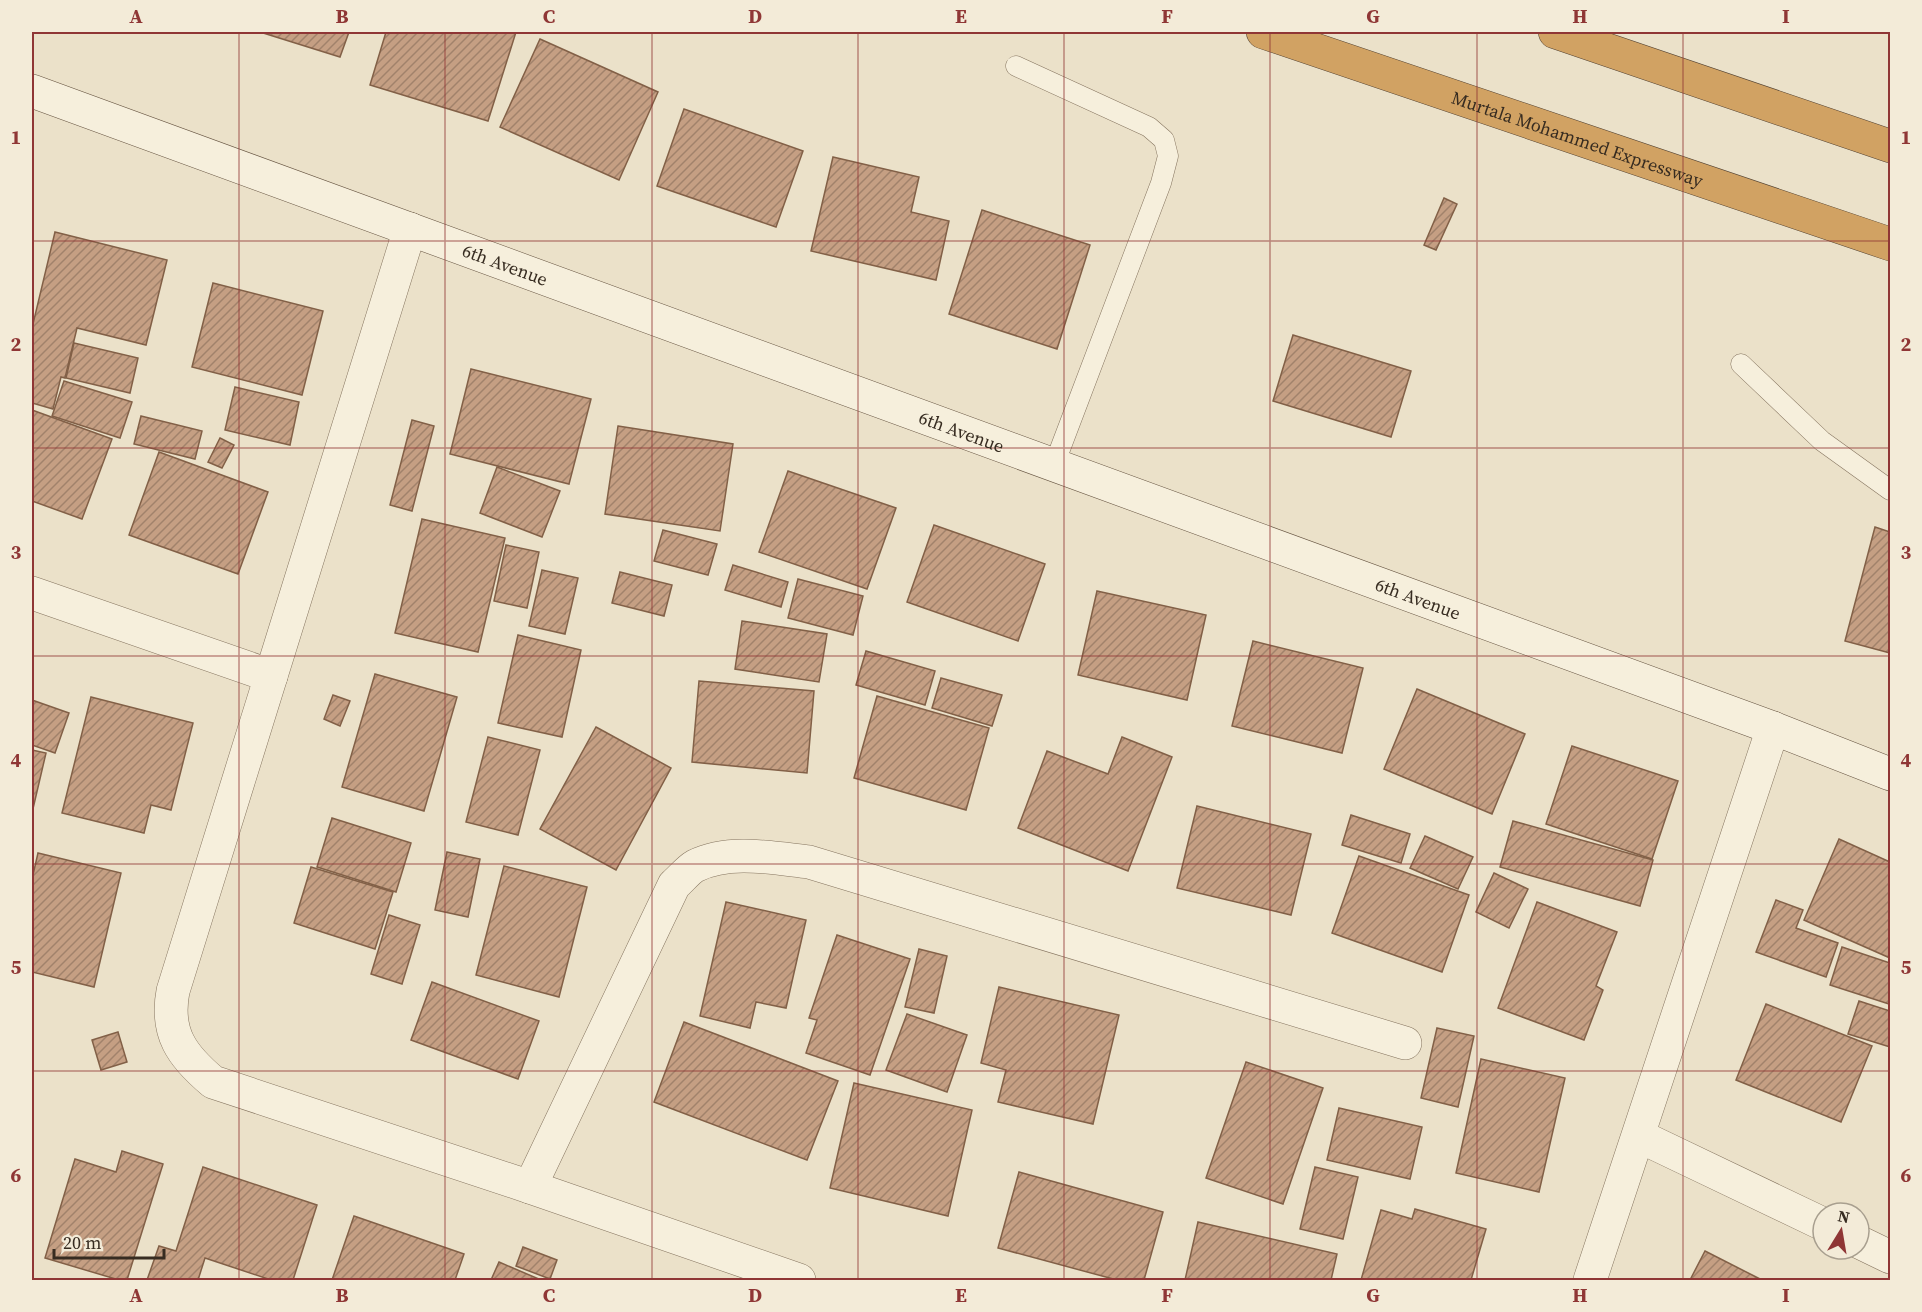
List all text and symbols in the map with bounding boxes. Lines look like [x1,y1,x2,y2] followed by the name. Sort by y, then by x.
[129,2,143,30] text: A
[335,2,349,30] text: B
[543,2,555,30] text: C
[748,2,762,30] text: D
[955,2,967,30] text: E
[1161,2,1173,30] text: F
[1366,2,1380,30] text: G
[1572,2,1588,30] text: H
[1782,2,1790,30] text: I
[1449,84,1707,193] street label: Murtala Mohammed Expressway
[11,123,21,151] text: 1
[1901,123,1911,151] text: 1
[459,237,551,291] street label: 6th Avenue
[11,330,22,358] text: 2
[1901,330,1912,358] text: 2
[916,404,1008,458] street label: 6th Avenue
[11,538,22,566] text: 3
[1901,538,1912,566] text: 3
[1372,571,1464,625] street label: 6th Avenue
[11,746,22,774] text: 4
[1901,746,1912,774] text: 4
[11,953,22,981] text: 5
[1901,953,1912,981] text: 5
[11,1161,22,1189] text: 6
[1901,1161,1912,1189] text: 6
[1811,1201,1871,1261] north arrow
[1836,1204,1852,1228] text: N
[54,1222,164,1260] scale bar
[63,1230,101,1255] text: 20 m
[129,1281,143,1309] text: A
[335,1281,349,1309] text: B
[543,1281,555,1309] text: C
[748,1281,762,1309] text: D
[955,1281,967,1309] text: E
[1161,1281,1173,1309] text: F
[1366,1281,1380,1309] text: G
[1572,1281,1588,1309] text: H
[1782,1281,1790,1309] text: I

